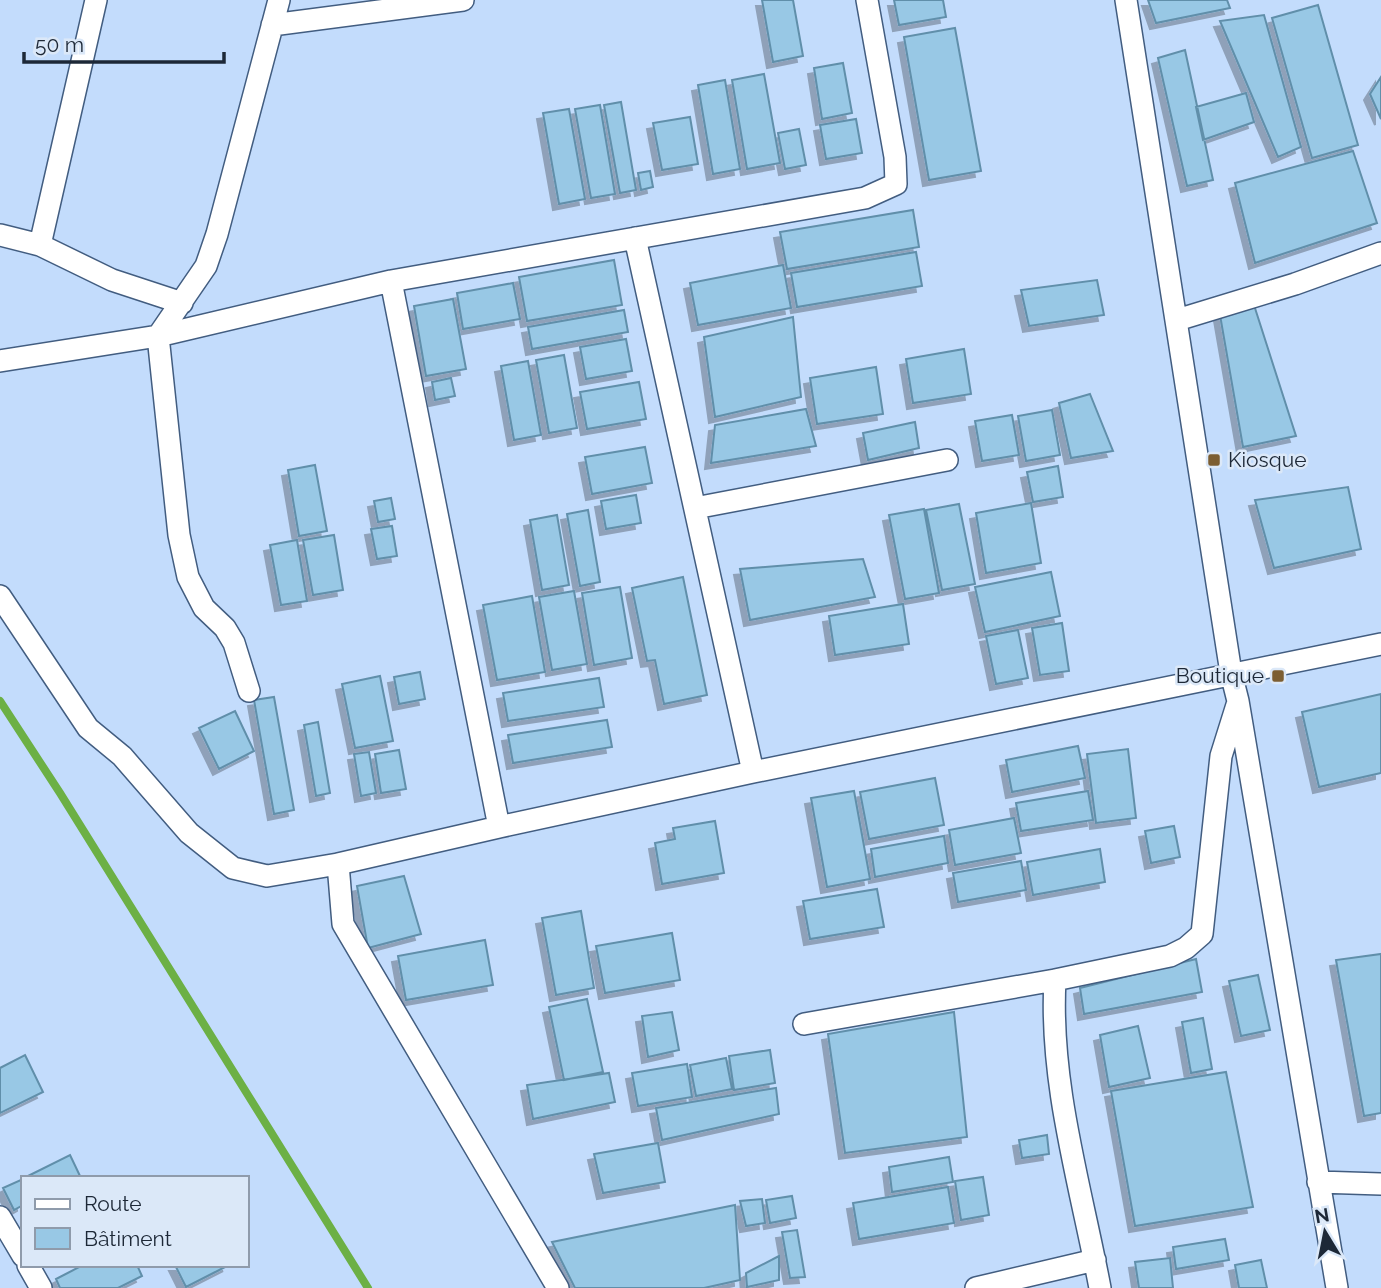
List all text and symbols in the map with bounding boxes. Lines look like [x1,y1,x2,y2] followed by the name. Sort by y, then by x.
[24,21,224,65] scale bar
[35,32,84,57] text: 50 m
[1228,447,1306,472] place label: Kiosque
[1206,452,1222,468] marker: Kiosque
[1176,663,1264,688] place label: Boutique
[1270,668,1286,684] marker: Boutique
[21,1176,248,1267] legend
[84,1191,142,1216] text: Route
[1290,1197,1360,1267] north arrow
[1313,1203,1331,1227] text: N
[84,1226,172,1251] text: Bâtiment

